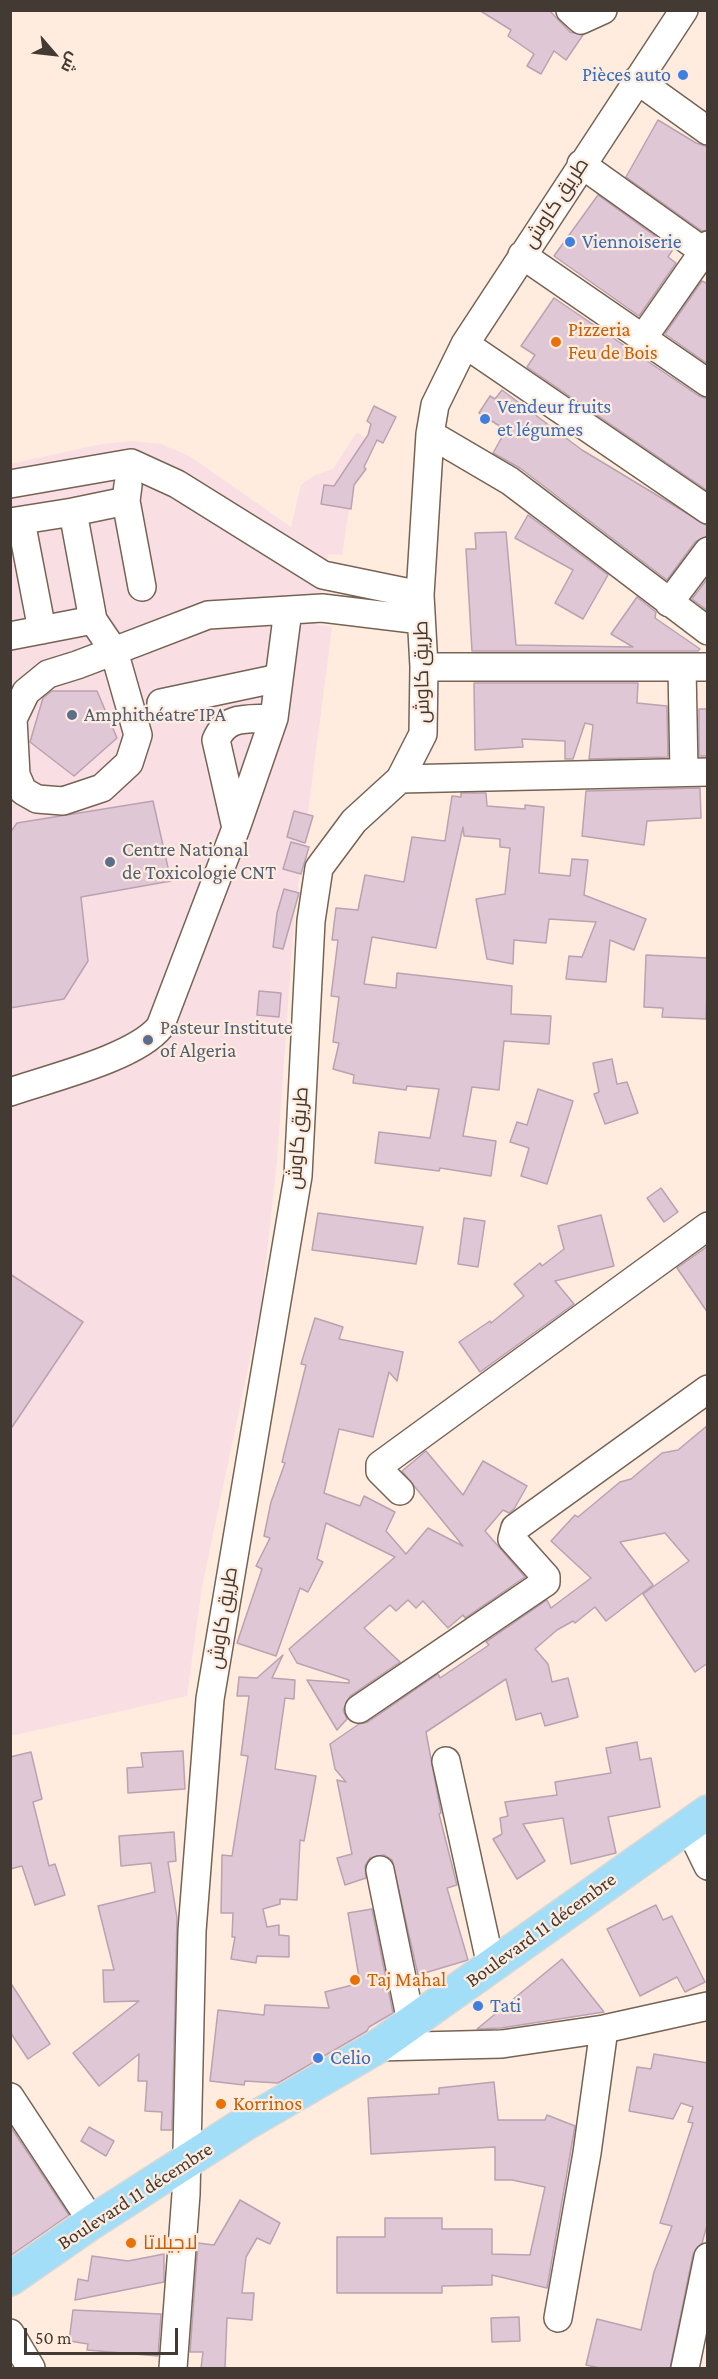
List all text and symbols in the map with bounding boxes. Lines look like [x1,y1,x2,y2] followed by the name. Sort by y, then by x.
[24,24,84,84] north arrow
[58,50,83,76] text: ش
[582,63,671,87] place label: Pièces auto
[676,68,690,82] marker: Pièces auto
[518,153,594,253] street label: طريق كاوش
[582,230,682,254] place label: Viennoiserie
[563,235,577,249] marker: Viennoiserie
[568,318,658,365] place label: Pizzeria Feu de Bois
[549,335,563,349] marker: Pizzeria Feu de Bois
[497,395,611,442] place label: Vendeur fruits et légumes
[478,412,492,426] marker: Vendeur fruits et légumes
[409,620,435,724] street label: طريق كاوش
[84,703,226,727] place label: Amphithéatre IPA
[65,708,79,722] marker: Amphithéatre IPA
[122,838,276,885] place label: Centre National de Toxicologie CNT
[103,855,117,869] marker: Centre National de Toxicologie CNT
[160,1016,293,1063] place label: Pasteur Institute of Algeria
[141,1033,155,1047] marker: Pasteur Institute of Algeria
[282,1086,314,1190] street label: طريق كاوش
[203,1565,243,1671] street label: طريق كاوش
[461,1867,621,1993] street label: Boulevard 11 décembre
[367,1968,446,1992] place label: Taj Mahal
[348,1973,362,1987] marker: Taj Mahal
[490,1994,521,2018] place label: Tati
[471,1999,485,2013] marker: Tati
[330,2046,371,2070] place label: Celio
[311,2051,325,2065] marker: Celio
[233,2092,302,2116] place label: Korrinos
[214,2097,228,2111] marker: Korrinos
[53,2137,217,2255] street label: Boulevard 11 décembre
[143,2231,198,2255] place label: لاجيلاتا
[124,2236,138,2250] marker: لاجيلاتا
[27,2316,182,2354] scale bar
[35,2328,72,2348] text: 50 m

